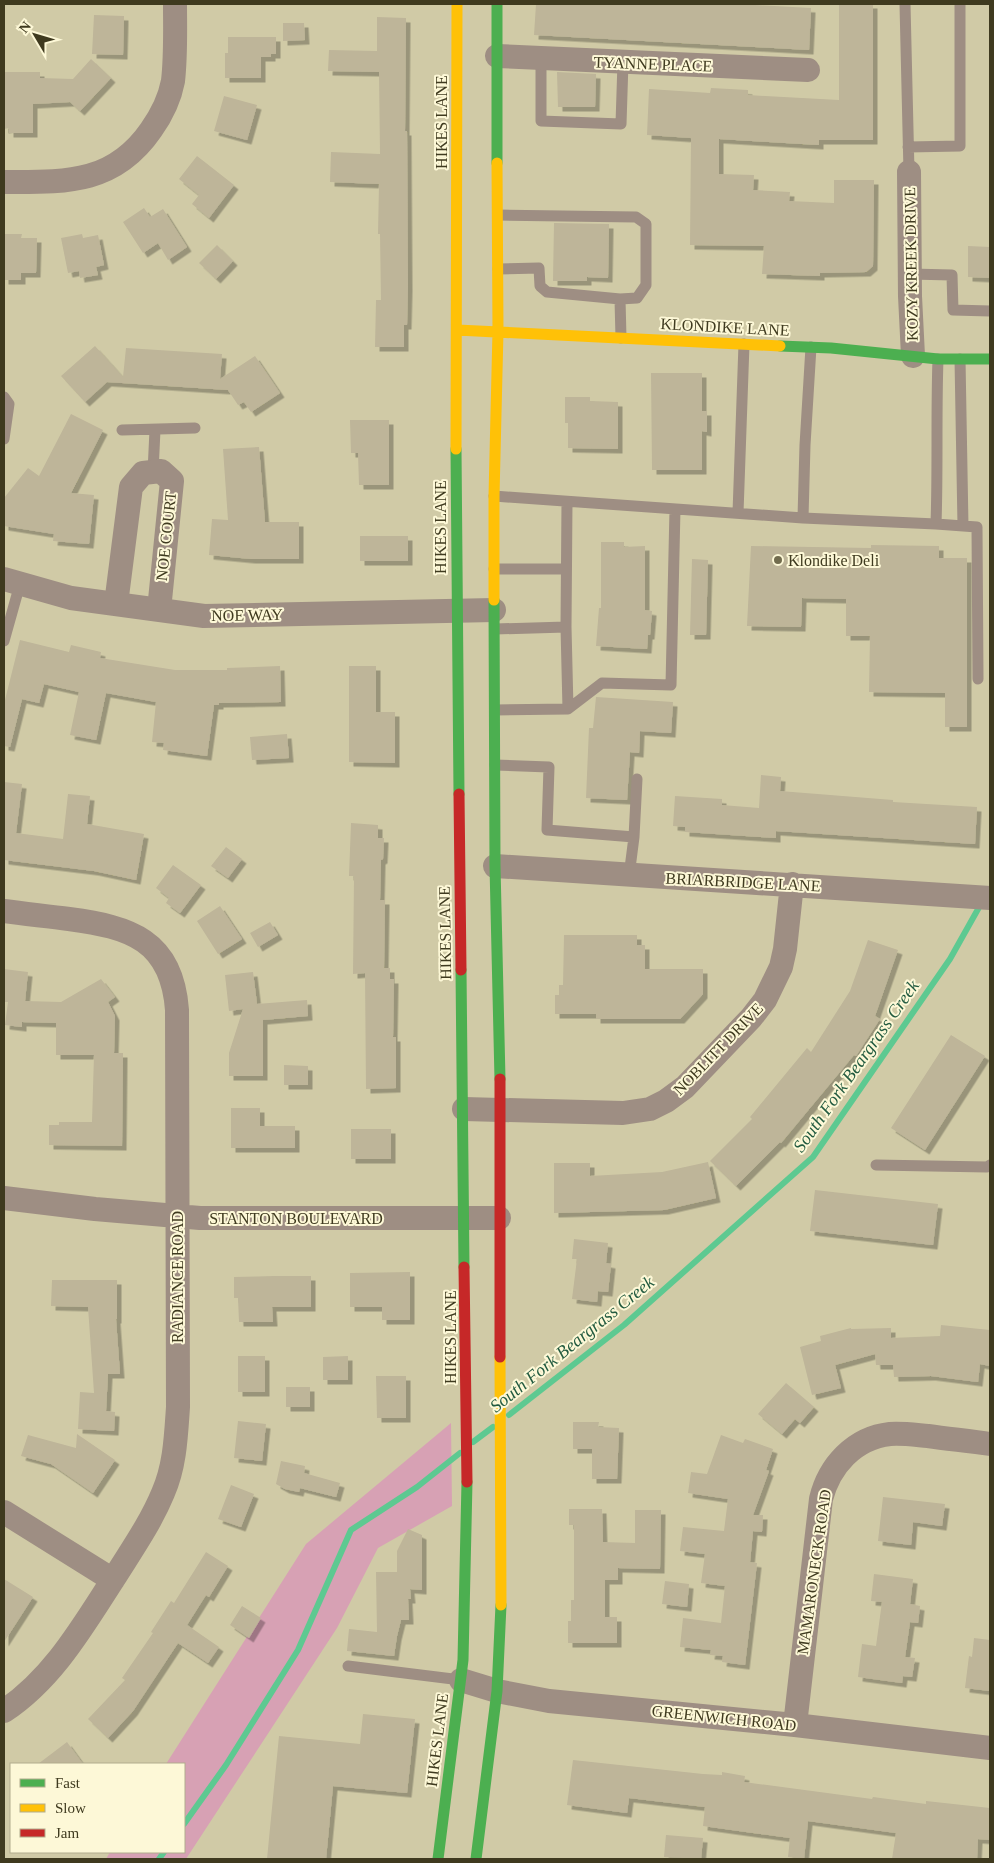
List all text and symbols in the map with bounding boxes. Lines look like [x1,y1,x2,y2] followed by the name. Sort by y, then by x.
[10,10,60,60] north arrow
[16,19,34,36] text: N
[593,53,713,75] street label: TYANNE PLACE
[433,75,450,169] street label: HIKES LANE
[901,187,921,341] street label: KOZY KREEK DRIVE
[660,315,790,339] street label: KLONDIKE LANE
[432,480,449,574] street label: HIKES LANE
[153,490,179,582] street label: NOE COURT
[788,552,880,569] place label: Klondike Deli
[772,554,784,566] marker: Klondike Deli
[211,606,283,624] street label: NOE WAY
[665,869,821,895] street label: BRIARBRIDGE LANE
[436,886,454,980] street label: HIKES LANE
[789,975,924,1156] water label: South Fork Beargrass Creek
[670,1000,766,1098] street label: NOBLITT DRIVE
[209,1210,383,1227] street label: STANTON BOULEVARD
[169,1211,186,1343] street label: RADIANCE ROAD
[486,1271,659,1416] water label: South Fork Beargrass Creek
[442,1290,459,1384] street label: HIKES LANE
[794,1488,834,1656] street label: MAMARONECK ROAD
[423,1692,451,1788] street label: HIKES LANE
[651,1702,797,1734] street label: GREENWICH ROAD
[10,1763,185,1853] legend
[55,1775,81,1791] text: Fast
[55,1800,86,1816] text: Slow
[55,1825,79,1841] text: Jam

